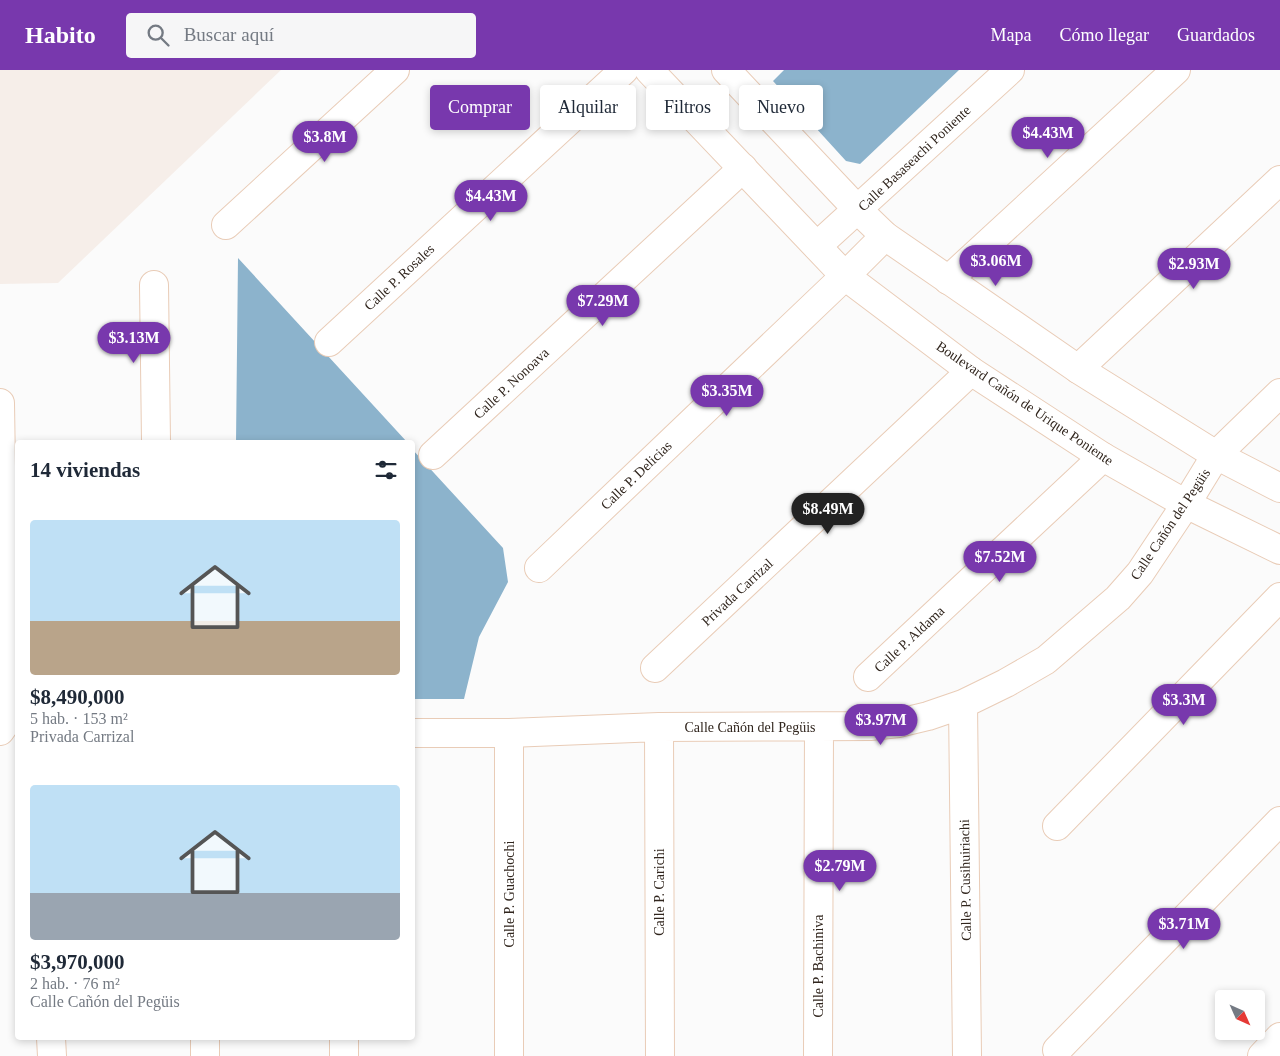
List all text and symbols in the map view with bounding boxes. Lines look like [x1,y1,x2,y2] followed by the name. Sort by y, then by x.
[126,13,476,58] search box
[144,21,172,49] icon: search
[25,22,96,48] text: Habito
[184,24,274,45] text: Buscar aquí
[991,25,1032,45] text: Mapa
[1060,25,1149,45] text: Cómo llegar
[1177,25,1255,45] text: Guardados
[430,85,530,130] chip: Comprar
[540,85,636,130] chip: Alquilar
[646,85,729,130] chip: Filtros
[739,85,823,130] chip: Nuevo
[855,103,973,214] street label: Calle Basaseachi Poniente
[1007,116,1089,159] pin: $4.43M
[290,121,360,163] pin: $3.8M
[1022,124,1074,141] text: $4.43M
[303,128,347,145] text: $3.8M
[450,180,532,222] pin: $4.43M
[465,187,517,204] text: $4.43M
[361,241,437,313] street label: Calle P. Rosales
[955,244,1037,287] pin: $3.06M
[1153,248,1235,290] pin: $2.93M
[970,252,1022,269] text: $3.06M
[1168,255,1220,272] text: $2.93M
[562,284,644,327] pin: $7.29M
[577,292,629,309] text: $7.29M
[93,322,175,364] pin: $3.13M
[108,329,160,346] text: $3.13M
[933,338,1116,468] street label: Boulevard Cañón de Urique Poniente
[471,344,552,422] street label: Calle P. Nonoava
[686,374,768,417] pin: $3.35M
[701,382,753,399] text: $3.35M
[598,438,675,513] street label: Calle P. Delicias
[372,456,400,484] icon: filters
[30,458,140,482] text: 14 viviendas
[1128,466,1213,583] street label: Calle Cañón del Pegüis
[787,492,869,535] pin: $8.49M
[802,500,854,517] text: $8.49M
[959,540,1041,583] pin: $7.52M
[974,548,1026,565] text: $7.52M
[170,552,260,642] icon: home
[699,556,776,629] street label: Privada Carrizal
[871,603,948,675] street label: Calle P. Aldama
[1149,684,1219,726] pin: $3.3M
[30,685,125,709] text: $8,490,000
[1162,691,1206,708] text: $3.3M
[840,704,922,746] pin: $3.97M
[30,710,128,727] text: 5 hab. · 153 m²
[855,711,907,728] text: $3.97M
[684,720,816,735] street label: Calle Cañón del Pegüis
[30,728,134,745] text: Privada Carrizal
[170,817,260,907] icon: home
[957,819,974,941] street label: Calle P. Cusihuiriachi
[502,840,517,947] street label: Calle P. Guachochi
[652,848,667,936] street label: Calle P. Carichi
[799,850,881,892] pin: $2.79M
[814,857,866,874] text: $2.79M
[1143,908,1225,950] pin: $3.71M
[811,914,826,1018] street label: Calle P. Bachiniva
[1158,915,1210,932] text: $3.71M
[30,950,125,974] text: $3,970,000
[30,975,120,992] text: 2 hab. · 76 m²
[1215,990,1265,1040] north arrow
[1215,990,1265,1040] map controls
[30,993,180,1010] text: Calle Cañón del Pegüis

